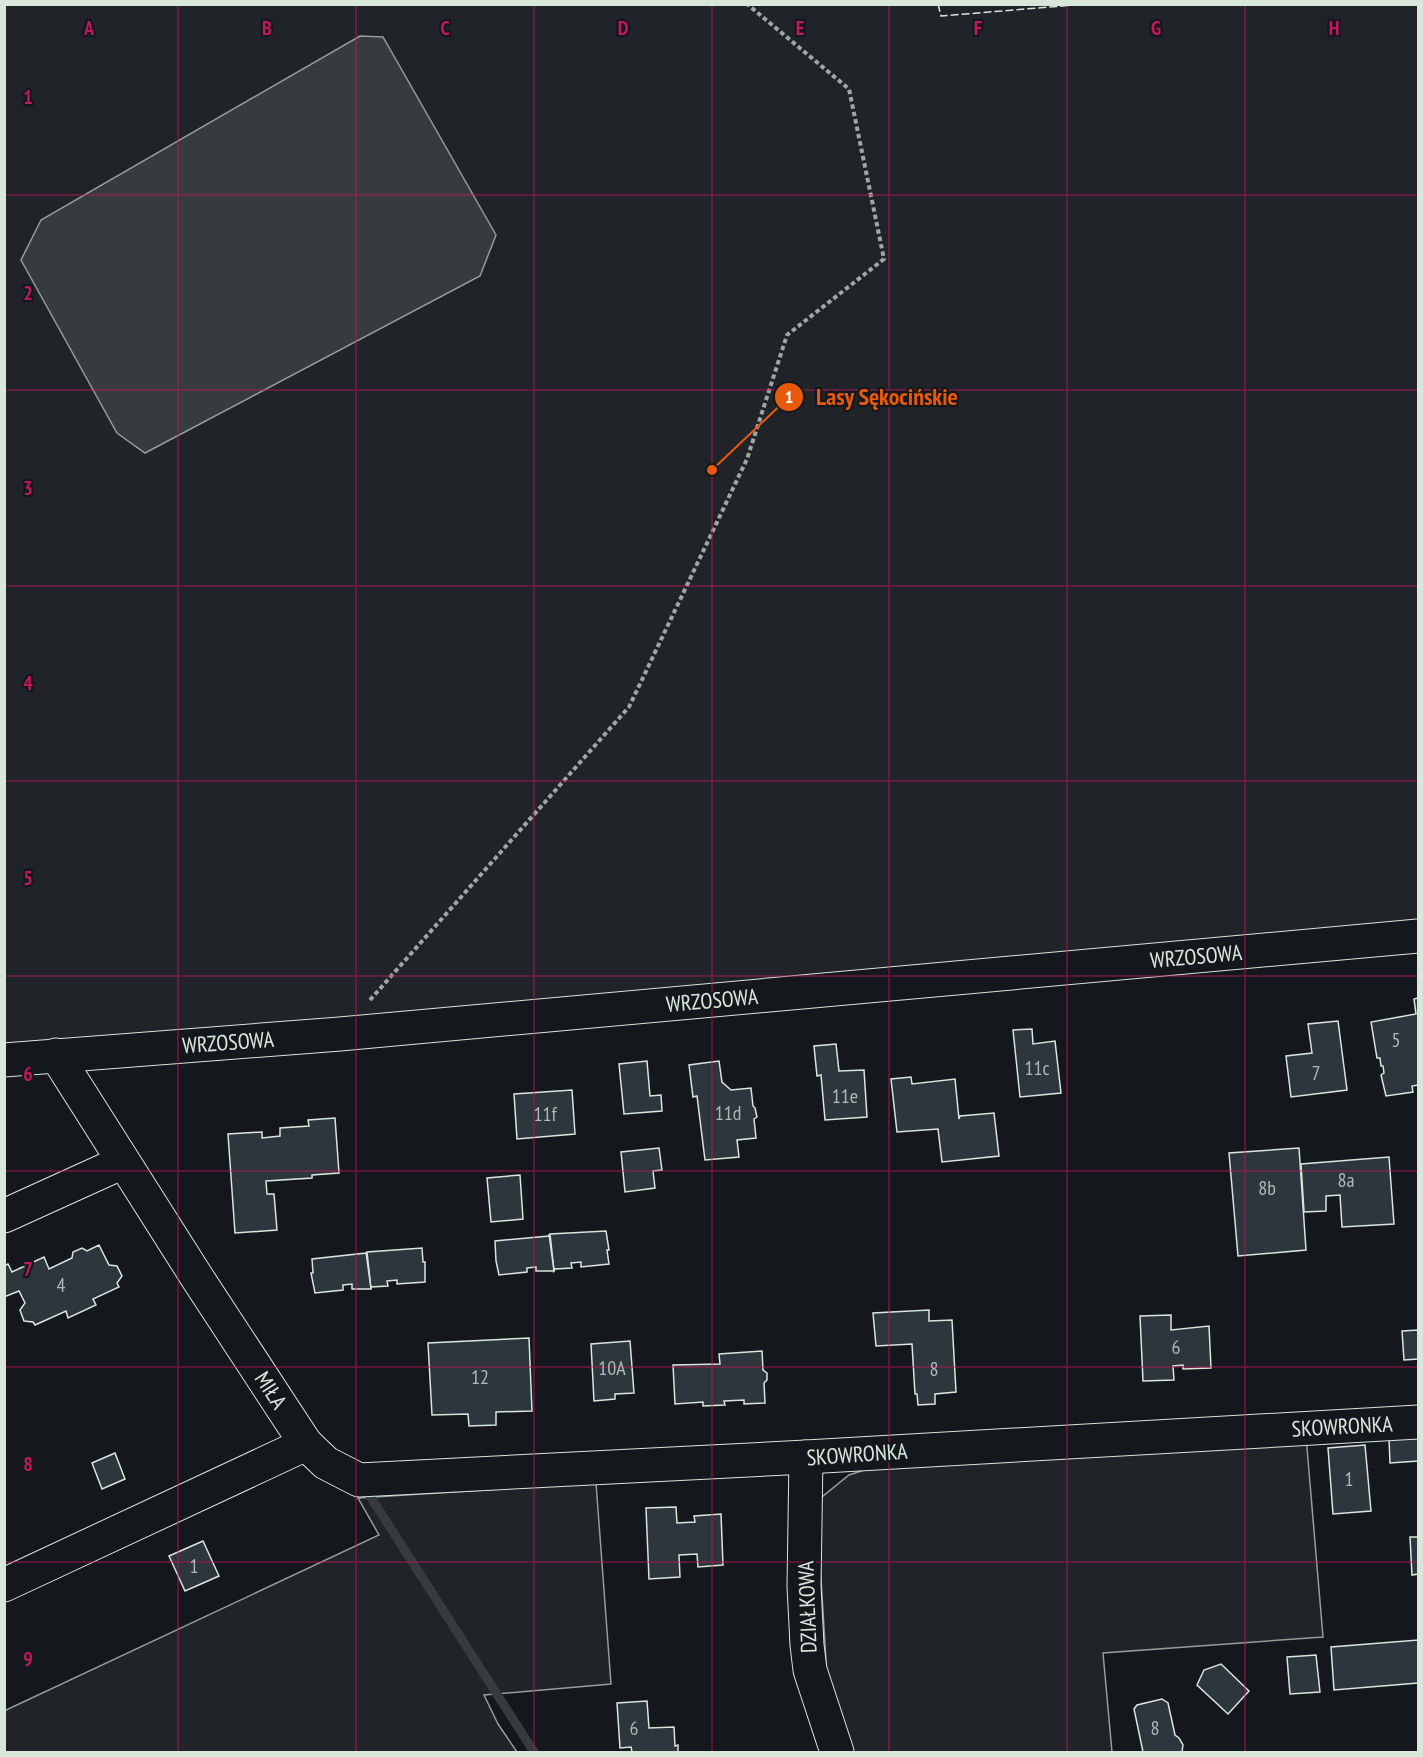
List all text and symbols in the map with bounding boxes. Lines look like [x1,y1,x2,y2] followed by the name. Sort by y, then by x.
[83,15,95,41] text: A
[262,15,272,41] text: B
[440,15,450,41] text: C
[618,15,629,41] text: D
[796,15,804,41] text: E
[974,15,982,41] text: F
[1151,15,1161,41] text: G
[1329,15,1339,41] text: H
[23,84,33,110] text: 1
[23,280,33,306] text: 2
[774,376,970,418] callout: Lasy Sękocińskie
[816,381,958,412] text: Lasy Sękocińskie
[785,385,793,408] text: 1
[23,475,33,501] text: 3
[23,670,33,696] text: 4
[23,865,33,891] text: 5
[1149,938,1244,974] street label: WRZOSOWA
[665,982,760,1018] street label: WRZOSOWA
[181,1025,275,1059] street label: WRZOSOWA
[1392,1027,1401,1053] house number: 5
[1024,1055,1050,1081] house number: 11c
[1312,1060,1321,1086] house number: 7
[23,1061,33,1087] text: 6
[832,1083,858,1109] house number: 11e
[715,1100,741,1126] house number: 11d
[533,1101,557,1127] house number: 11f
[1338,1167,1355,1193] house number: 8a
[1258,1175,1276,1201] house number: 8b
[23,1256,33,1282] text: 7
[57,1272,66,1298] house number: 4
[1172,1334,1181,1360] house number: 6
[598,1355,626,1381] house number: 10A
[930,1356,939,1382] house number: 8
[471,1364,489,1390] house number: 12
[249,1366,294,1414] street label: MIŁA
[1291,1409,1394,1443] street label: SKOWRONKA
[806,1436,909,1471] street label: SKOWRONKA
[23,1451,33,1477] text: 8
[1345,1466,1354,1492] house number: 1
[190,1553,199,1579] house number: 1
[791,1560,823,1654] street label: DZIAŁKOWA
[23,1646,33,1672] text: 9
[630,1715,639,1741] house number: 6
[1151,1715,1160,1741] house number: 8

